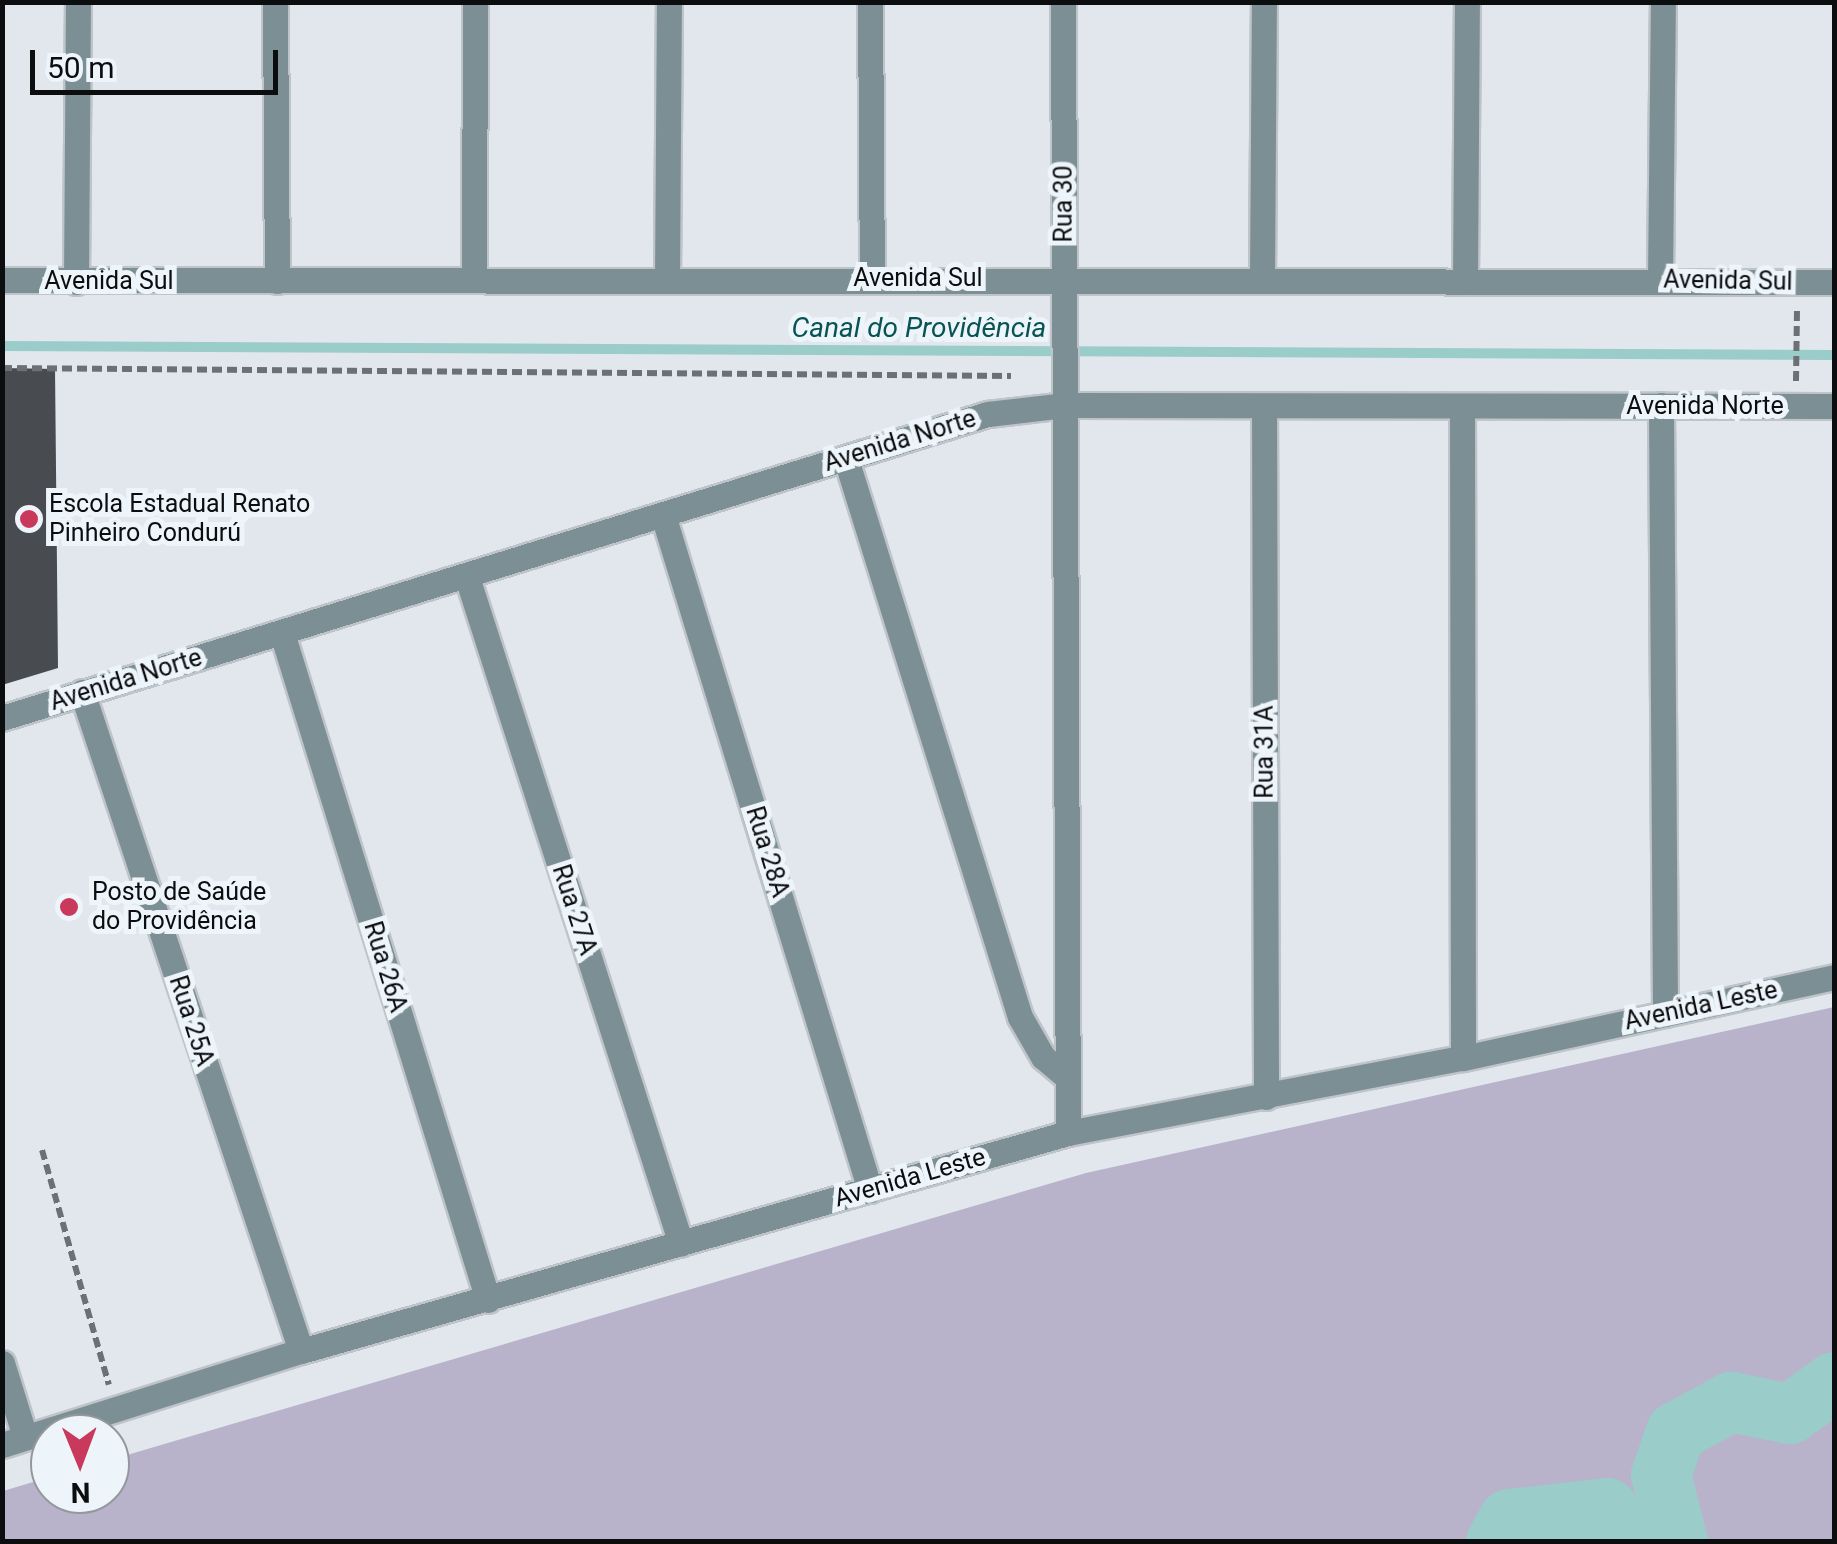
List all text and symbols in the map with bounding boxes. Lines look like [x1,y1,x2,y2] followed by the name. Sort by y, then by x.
[35,30,282,92] scale bar
[47,50,114,85] text: 50 m
[1049,165,1079,243] street label: Rua 30
[853,263,983,293] street label: Avenida Sul
[1663,265,1793,297] street label: Avenida Sul
[44,266,174,296] street label: Avenida Sul
[792,311,1046,345] water label: Canal do Providência
[1626,391,1784,421] street label: Avenida Norte
[820,404,980,478] street label: Avenida Norte
[49,490,310,549] place label: Escola Estadual Renato Pinheiro Condurú
[18,508,40,530] marker: Escola Estadual Renato Pinheiro Condurú
[46,643,206,717] street label: Avenida Norte
[1250,705,1280,799] street label: Rua 31A
[739,803,795,901] street label: Rua 28A
[545,861,603,959] street label: Rua 27A
[92,878,266,937] place label: Posto de Saúde do Providência
[56,894,82,920] marker: Posto de Saúde do Providência
[357,918,413,1016] street label: Rua 26A
[162,972,220,1070] street label: Rua 25A
[1622,975,1780,1037] street label: Avenida Leste
[831,1142,989,1214] street label: Avenida Leste
[30,1414,130,1514] north arrow
[70,1476,91,1509] text: N

